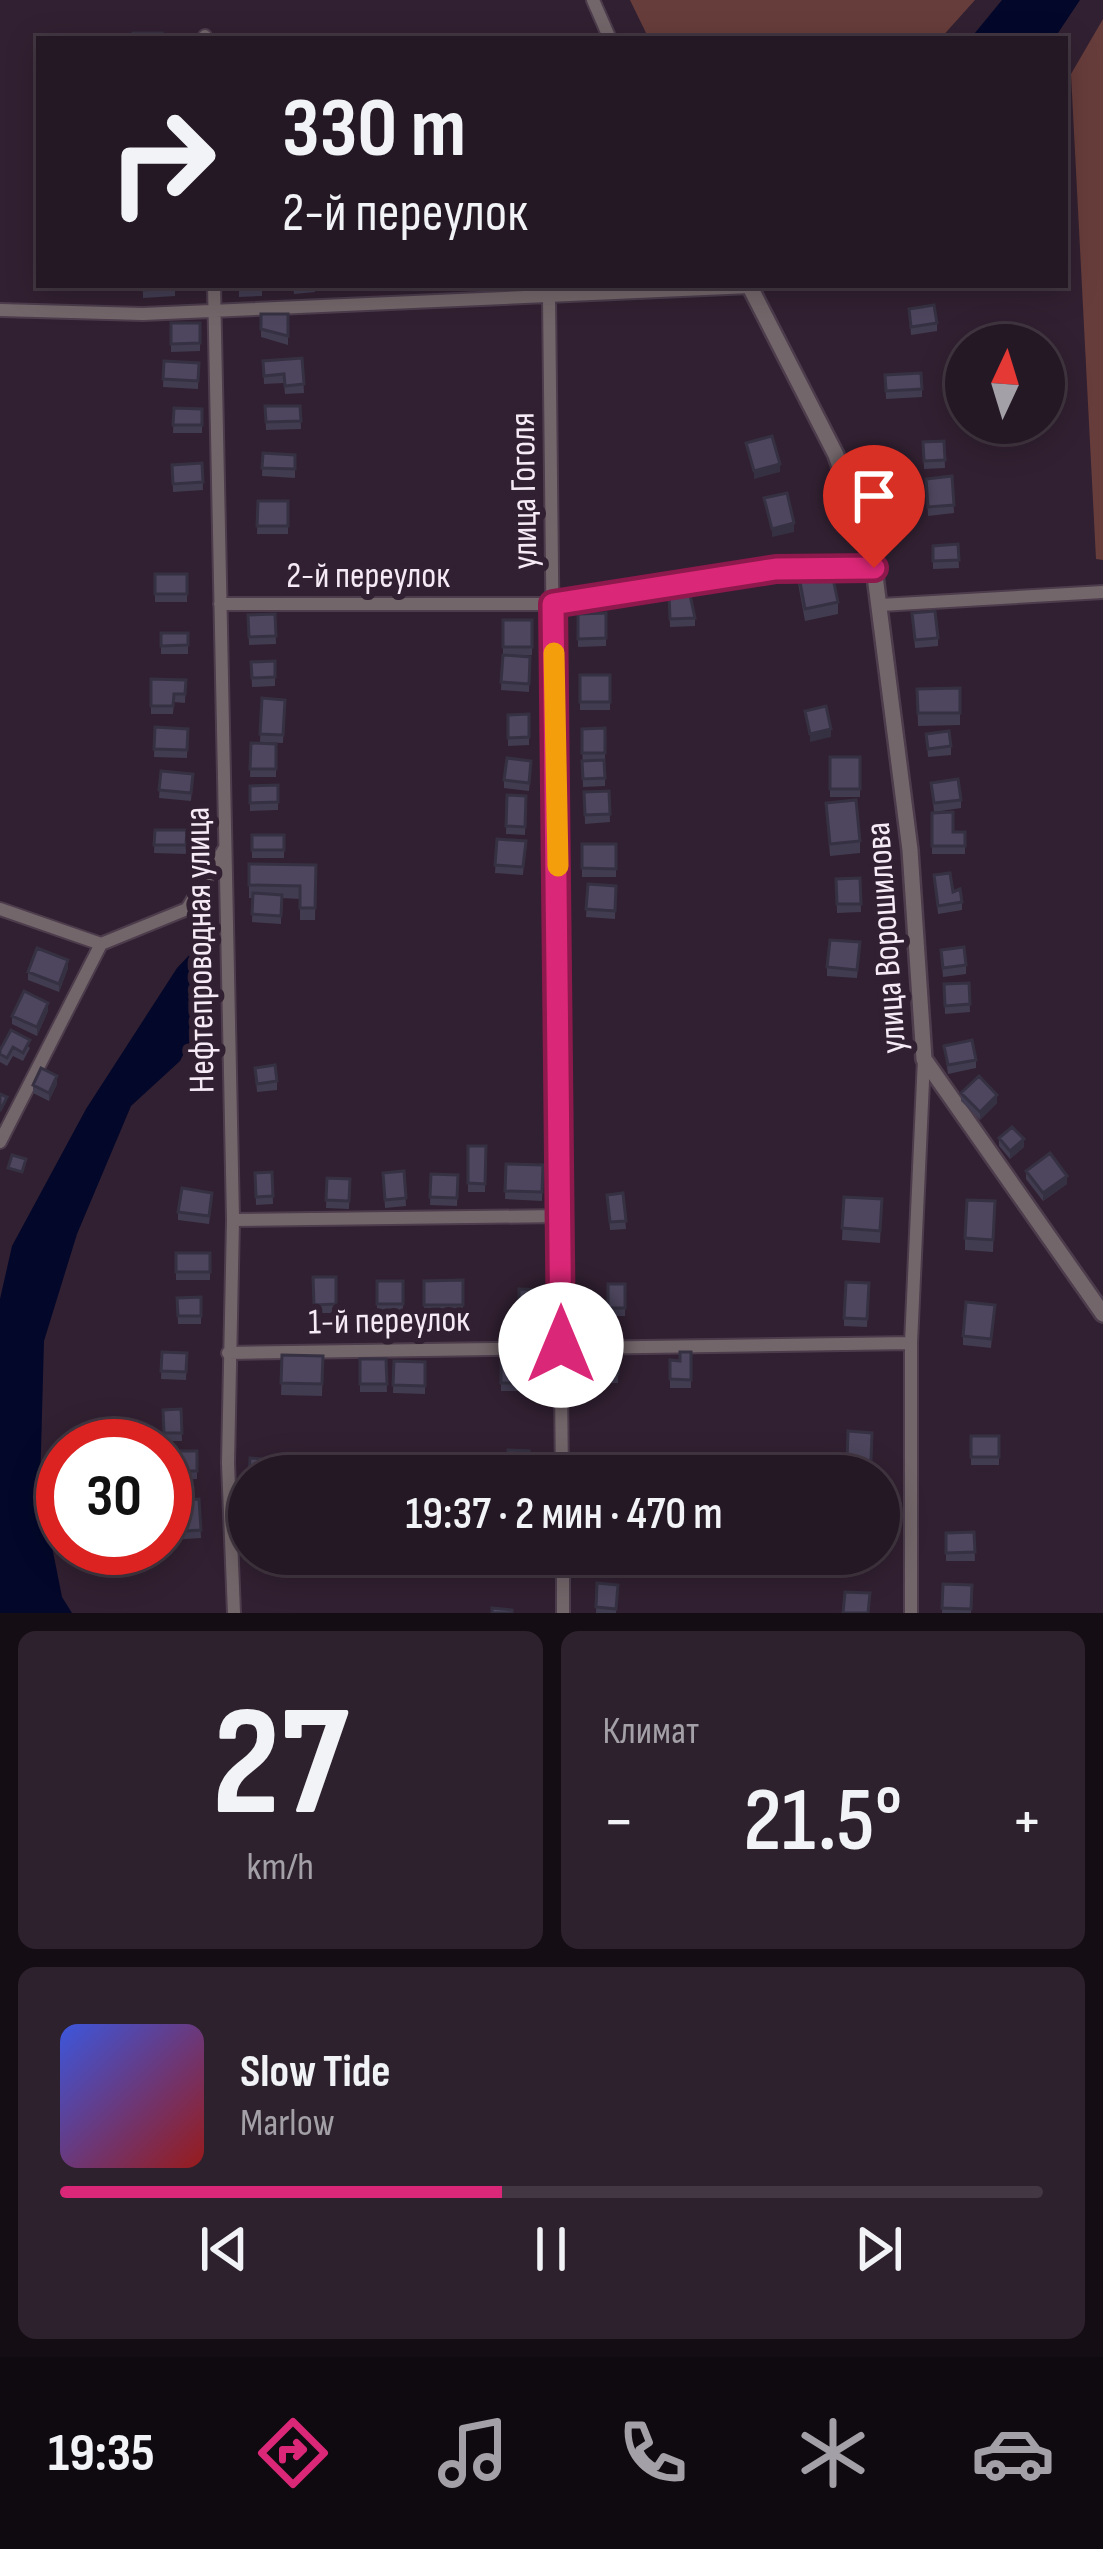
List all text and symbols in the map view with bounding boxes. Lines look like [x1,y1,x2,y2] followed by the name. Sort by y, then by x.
[282,79,466,180] text: 330 m
[84,84,240,240] icon: right
[282,181,528,246] text: 2-й переулок
[945,324,1065,444] north arrow
[945,324,1065,444] map controls
[502,412,547,570] street label: улица Гоголя
[823,445,925,568] pin
[841,463,907,529] icon: arrive
[286,555,450,598] street label: 2-й переулок
[177,806,224,1093] street label: Нефтепроводная улица
[857,821,916,1055] street label: улица Ворошилова
[498,1282,624,1408] position arrow
[308,1299,471,1344] street label: 1-й переулок
[36,1419,192,1575] speed limit sign: 30
[405,1487,723,1542] text: 19:37 · 2 мин · 470 m
[212,1672,348,1859] text: 27
[603,1708,699,1755] text: Климат
[743,1768,902,1876] text: 21.5°
[603,1783,635,1862] text: −
[1011,1783,1043,1862] text: +
[247,1844,314,1891] text: km/h
[240,2045,391,2100] text: Slow Tide
[240,2100,335,2147] text: Marlow
[191,2216,257,2282] icon: previous
[518,2216,584,2282] icon: pause
[846,2216,912,2282] icon: next
[251,2411,335,2495] icon: directions
[431,2411,515,2495] icon: music
[611,2411,695,2495] icon: phone
[791,2411,875,2495] icon: climate
[971,2411,1055,2495] icon: car
[48,2421,155,2486] text: 19:35

